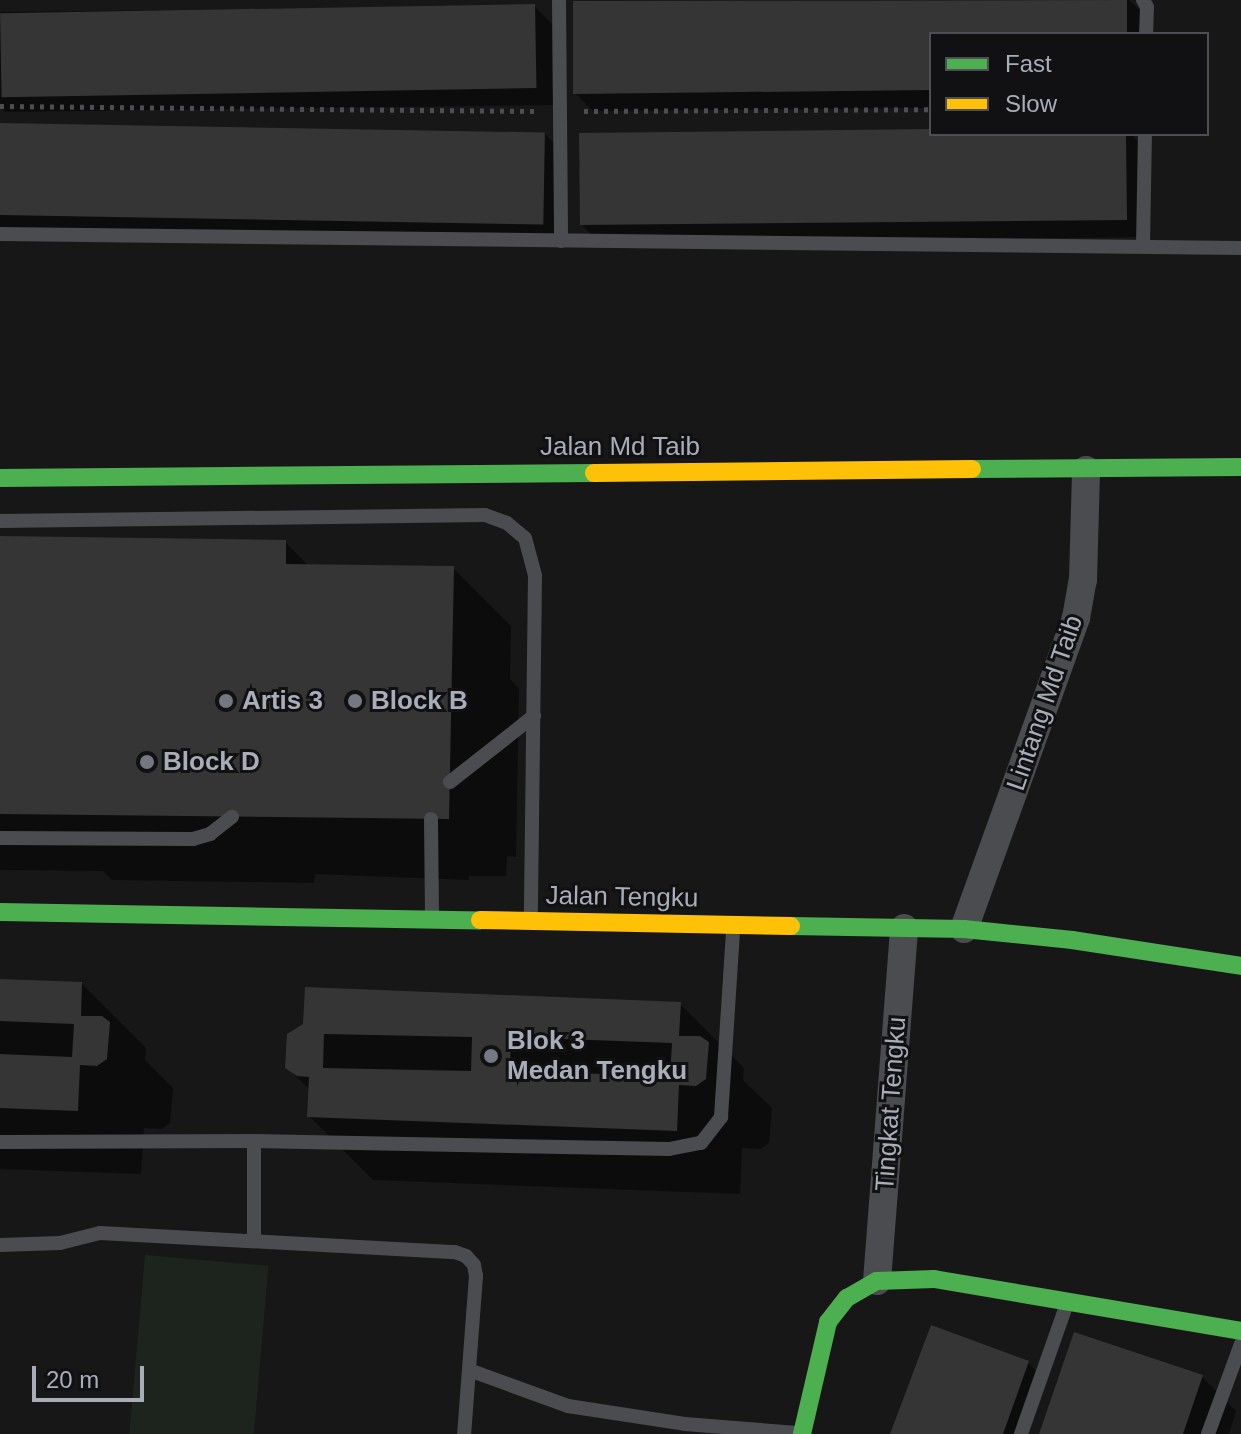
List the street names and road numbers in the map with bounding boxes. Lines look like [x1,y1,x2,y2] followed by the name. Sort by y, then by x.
[540,431,700,463] street label: Jalan Md Taib
[1000,611,1090,795] street label: Lintang Md Taib
[545,880,699,914] street label: Jalan Tengku
[869,1015,913,1193] street label: Tingkat Tengku

